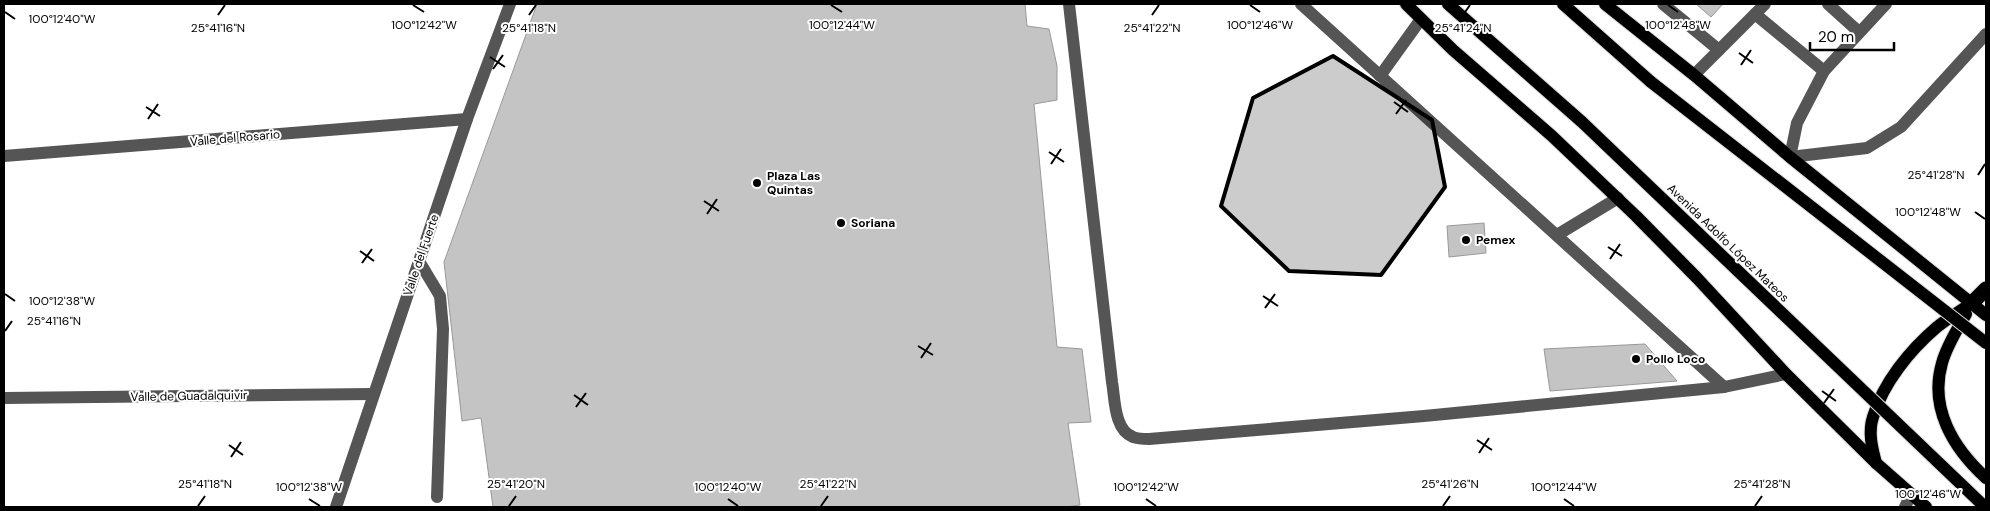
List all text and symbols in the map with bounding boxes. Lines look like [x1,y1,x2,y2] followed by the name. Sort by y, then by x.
[29,11,96,27] text: 100°12'40"W
[391,17,457,33] text: 100°12'42"W
[809,17,875,33] text: 100°12'44"W
[1227,17,1293,33] text: 100°12'46"W
[1645,17,1711,33] text: 100°12'48"W
[191,20,245,36] text: 25°41'16"N
[502,20,556,36] text: 25°41'18"N
[1124,20,1180,36] text: 25°41'22"N
[1434,20,1492,36] text: 25°41'24"N
[1810,20,1894,52] scale bar
[1818,27,1854,47] text: 20 m
[189,126,281,150] street label: Valle del Rosario
[1907,167,1965,183] text: 25°41'28"N
[767,168,820,198] place label: Plaza Las Quintas
[751,177,763,189] marker: Plaza Las Quintas
[1664,180,1792,306] street label: Avenida Adolfo López Mateos
[1895,204,1961,220] text: 100°12'48"W
[400,212,443,298] street label: Valle del Fuerte
[851,215,895,231] place label: Soriana
[835,217,847,229] marker: Soriana
[1476,232,1515,248] place label: Pemex
[1460,234,1472,246] marker: Pemex
[29,293,96,309] text: 100°12'38"W
[27,313,81,329] text: 25°41'16"N
[1646,351,1705,367] place label: Pollo Loco
[1630,353,1642,365] marker: Pollo Loco
[130,387,248,405] street label: Valle de Guadalquivir
[178,476,232,492] text: 25°41'18"N
[487,476,545,492] text: 25°41'20"N
[800,476,856,492] text: 25°41'22"N
[1421,476,1479,492] text: 25°41'26"N
[1733,476,1791,492] text: 25°41'28"N
[276,479,343,495] text: 100°12'38"W
[695,479,762,495] text: 100°12'40"W
[1113,479,1179,495] text: 100°12'42"W
[1531,479,1597,495] text: 100°12'44"W
[1895,486,1961,502] text: 100°12'46"W

